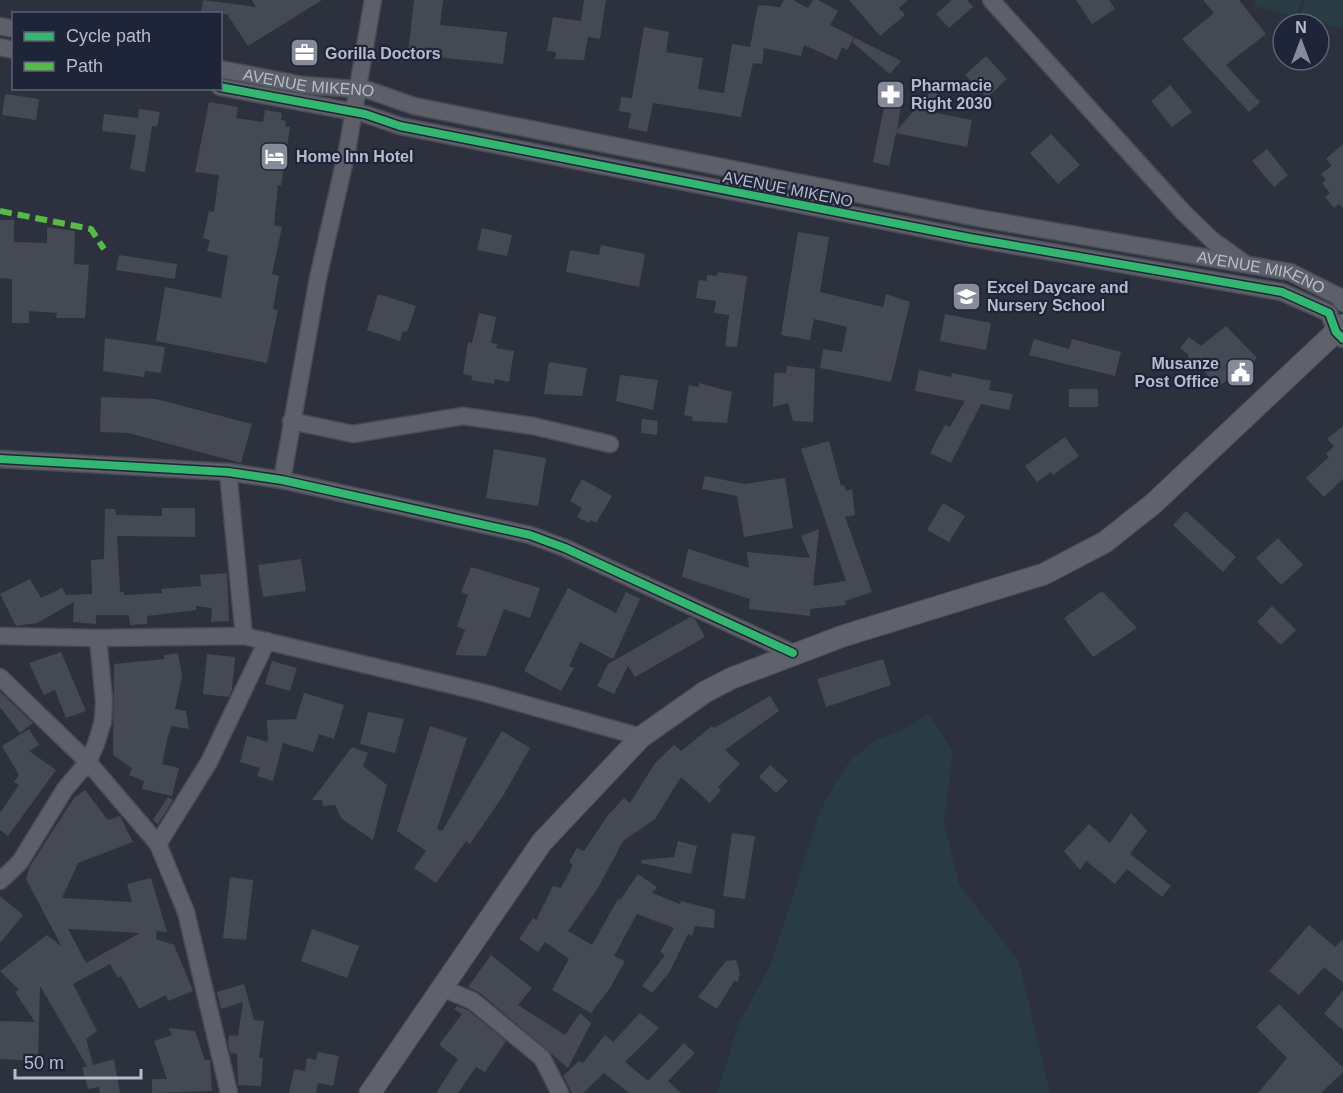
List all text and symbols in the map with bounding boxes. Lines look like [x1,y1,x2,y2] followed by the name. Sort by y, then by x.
[12,12,222,90] legend
[1271,12,1331,72] north arrow
[1295,19,1307,36] text: N
[66,26,151,46] text: Cycle path
[288,37,320,69] office icon: Gorilla Doctors
[325,45,441,62] place label: Gorilla Doctors
[66,56,103,76] text: Path
[242,65,377,100] street label: AVENUE MIKENO
[911,77,992,112] place label: Pharmacie Right 2030
[874,78,906,110] pharmacy icon: Pharmacie Right 2030
[259,140,291,172] hotel icon: Home Inn Hotel
[296,148,413,165] place label: Home Inn Hotel
[722,168,854,210] street label: AVENUE MIKENO
[1196,248,1328,297] street label: AVENUE MIKENO
[987,279,1128,314] place label: Excel Daycare and Nursery School
[950,280,982,312] school or university icon: Excel Daycare and Nursery School
[1135,355,1219,390] place label: Musanze Post Office
[1224,356,1256,388] public building icon: Musanze Post Office
[15,1042,141,1080] scale bar
[24,1053,64,1073] text: 50 m

